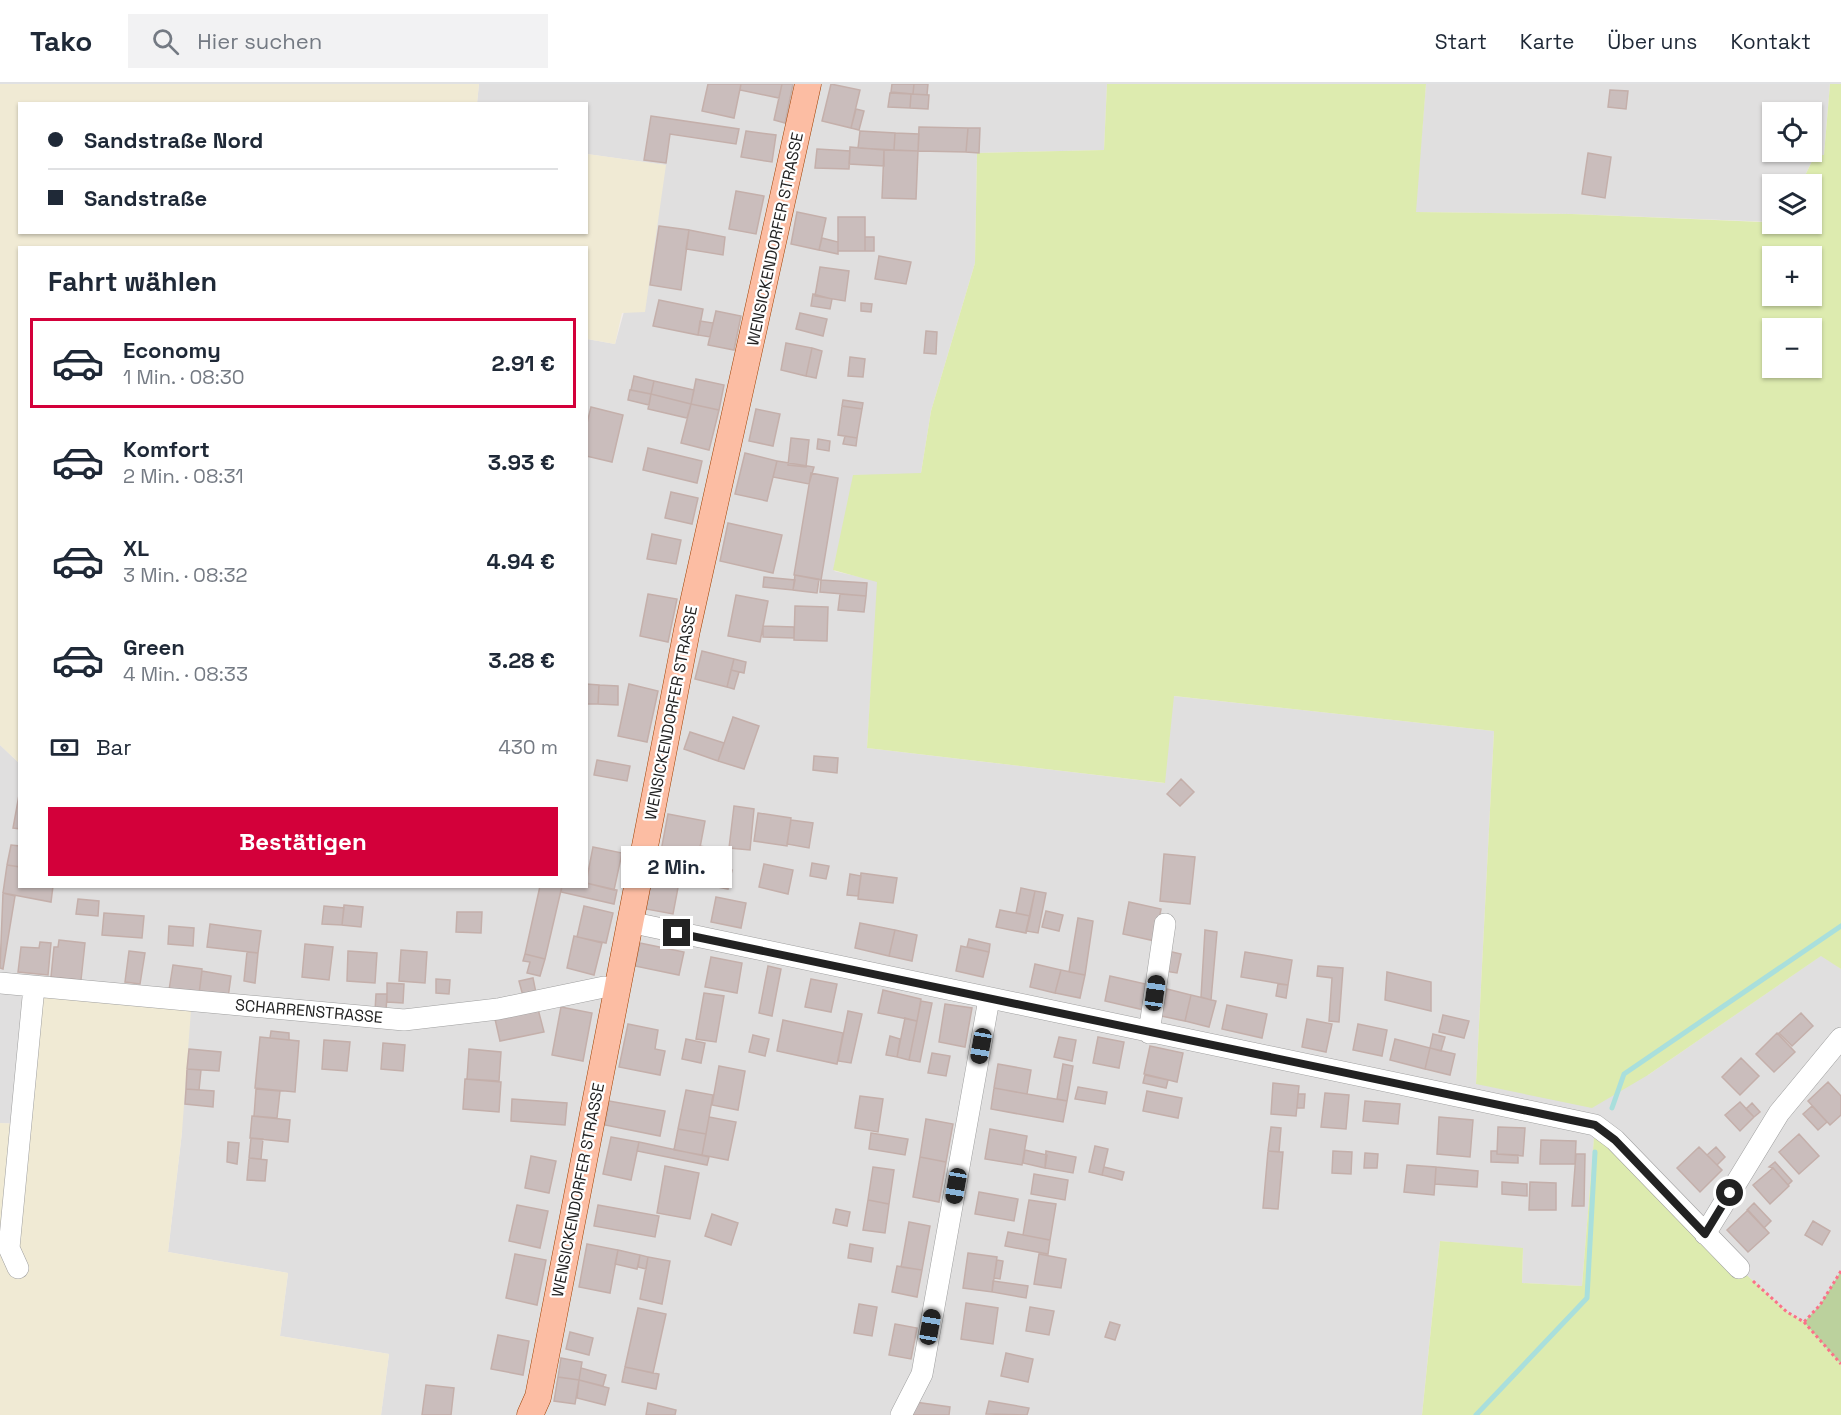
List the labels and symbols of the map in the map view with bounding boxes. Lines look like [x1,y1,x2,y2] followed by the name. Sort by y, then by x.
[742,130,808,348] street label: WENSICKENDORFER STRASSE
[640,604,702,822] street label: WENSICKENDORFER STRASSE
[622,846,732,888] callout: 2 Min.
[663,919,690,946] route end
[1144,974,1166,1012] car
[234,994,384,1028] street label: SCHARRENSTRASSE
[969,1027,993,1065] car
[547,1081,609,1299] street label: WENSICKENDORFER STRASSE
[944,1167,968,1205] car
[1716,1179,1743,1206] route start
[918,1308,942,1346] car

